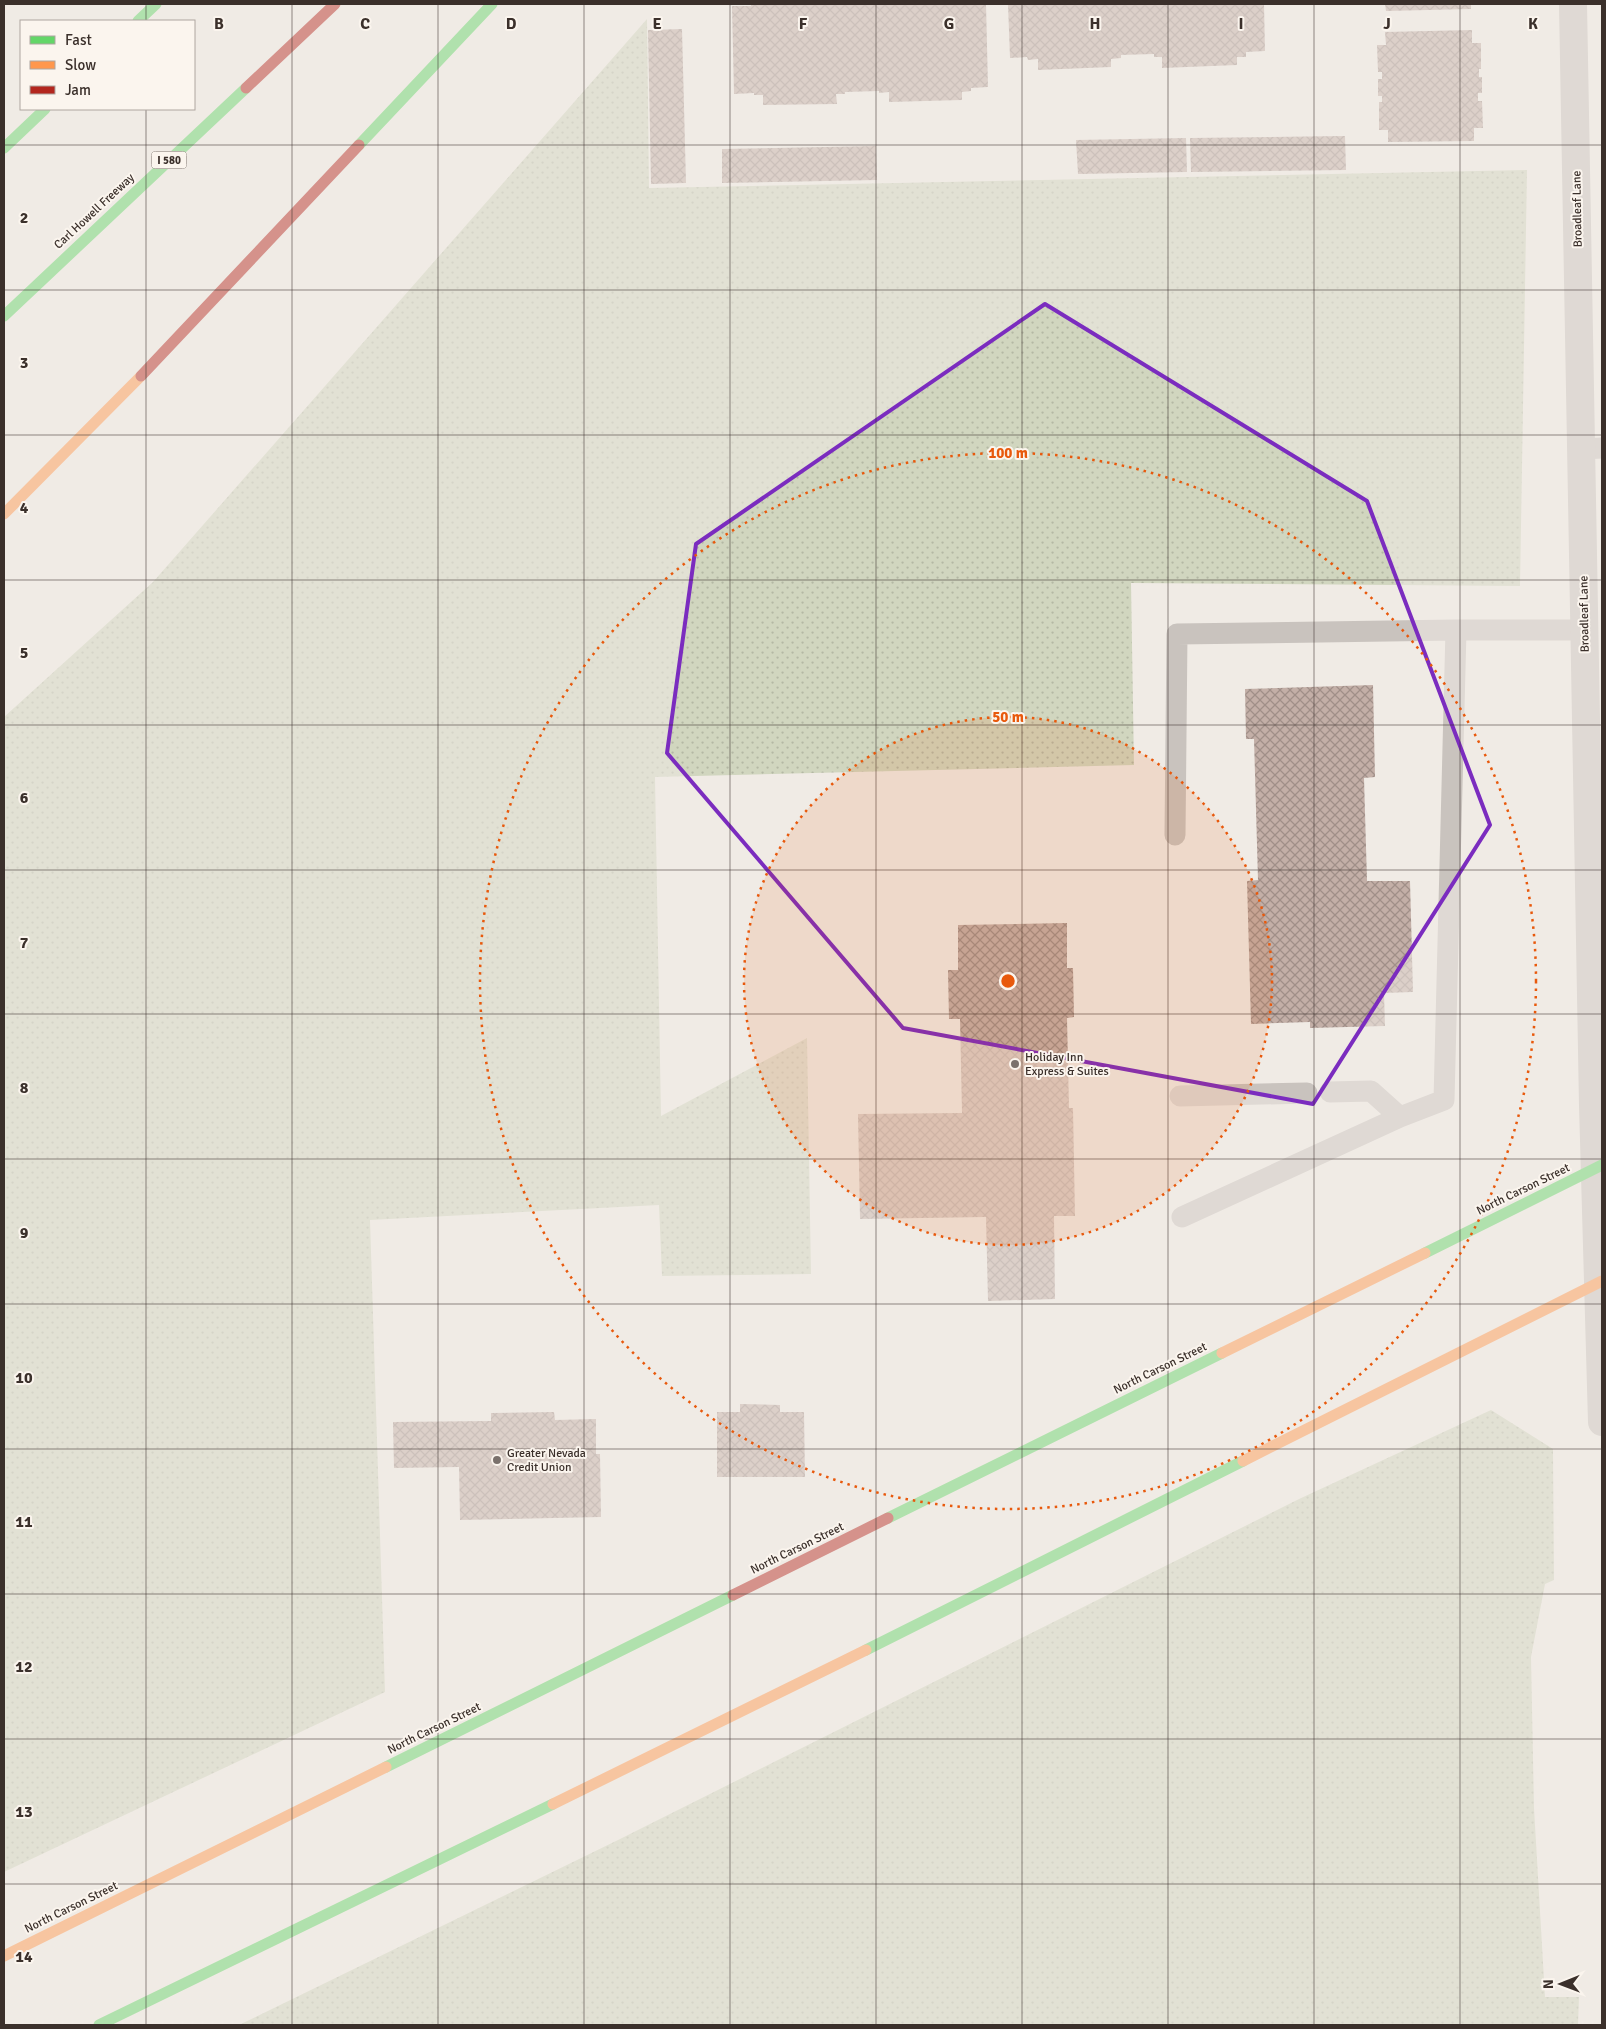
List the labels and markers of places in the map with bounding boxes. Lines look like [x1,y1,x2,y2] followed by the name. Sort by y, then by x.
[999,972,1017,990] centre of rings
[1025,1050,1109,1079] place label: Holiday Inn Express & Suites
[1009,1058,1021,1070] marker: Holiday Inn Express & Suites
[507,1446,586,1475] place label: Greater Nevada Credit Union
[491,1454,503,1466] marker: Greater Nevada Credit Union

